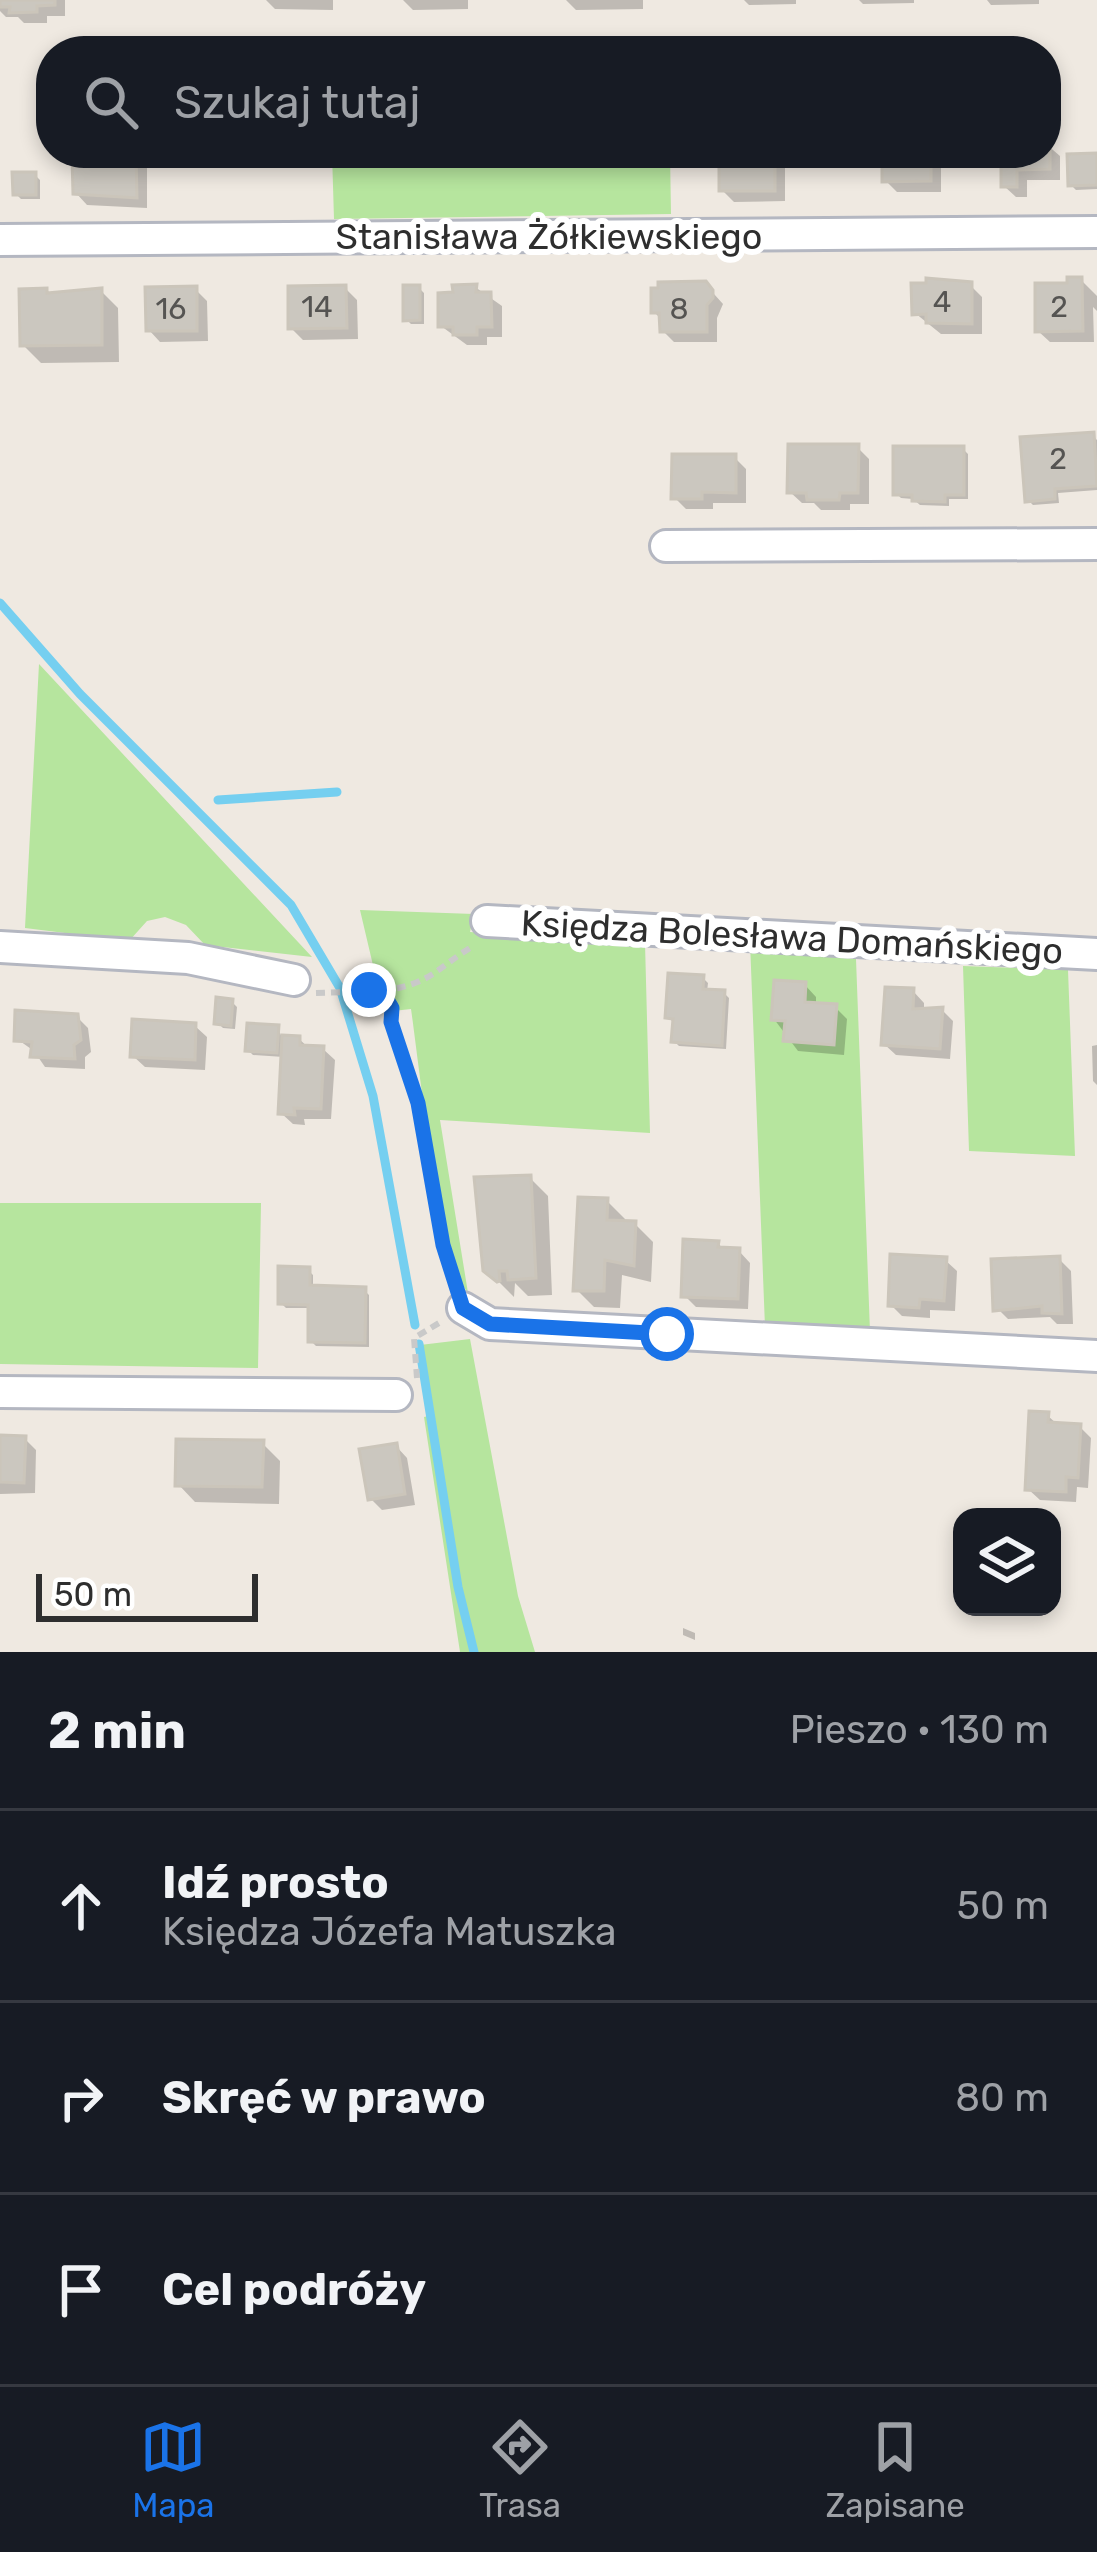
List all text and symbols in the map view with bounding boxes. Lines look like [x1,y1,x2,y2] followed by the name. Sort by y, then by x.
[36,36,1061,168] search box
[78,69,144,135] icon: search
[174,76,421,129] text: Szukaj tutaj
[336,215,762,258] street label: Stanisława Żółkiewskiego
[933,284,951,320] house number: 4
[301,289,333,325] house number: 14
[1050,289,1068,325] house number: 2
[156,291,186,327] house number: 16
[669,291,689,327] house number: 8
[1049,441,1067,477] house number: 2
[520,901,1064,973] street label: Księdza Bolesława Domańskiego
[342,963,396,1017] route end
[640,1307,694,1361] route start
[953,1508,1061,1616] map controls
[953,1508,1061,1616] button: layers
[36,1568,258,1621] scale bar
[54,1575,132,1614] text: 50 m
[48,1700,186,1761] text: 2 min
[790,1707,1049,1753] text: Pieszo · 130 m
[162,1856,389,1909] text: Idź prosto
[48,1873,114,1939] icon: ahead
[957,1883,1049,1929] text: 50 m
[162,1909,616,1955] text: Księdza Józefa Matuszka
[48,2065,114,2131] icon: right
[162,2071,486,2124] text: Skręć w prawo
[955,2075,1049,2121] text: 80 m
[48,2257,114,2323] icon: arrive
[162,2263,426,2316] text: Cel podróży
[132,2414,215,2525] tab: Mapa
[479,2414,561,2525] tab: Trasa
[826,2414,965,2525] tab: Zapisane

